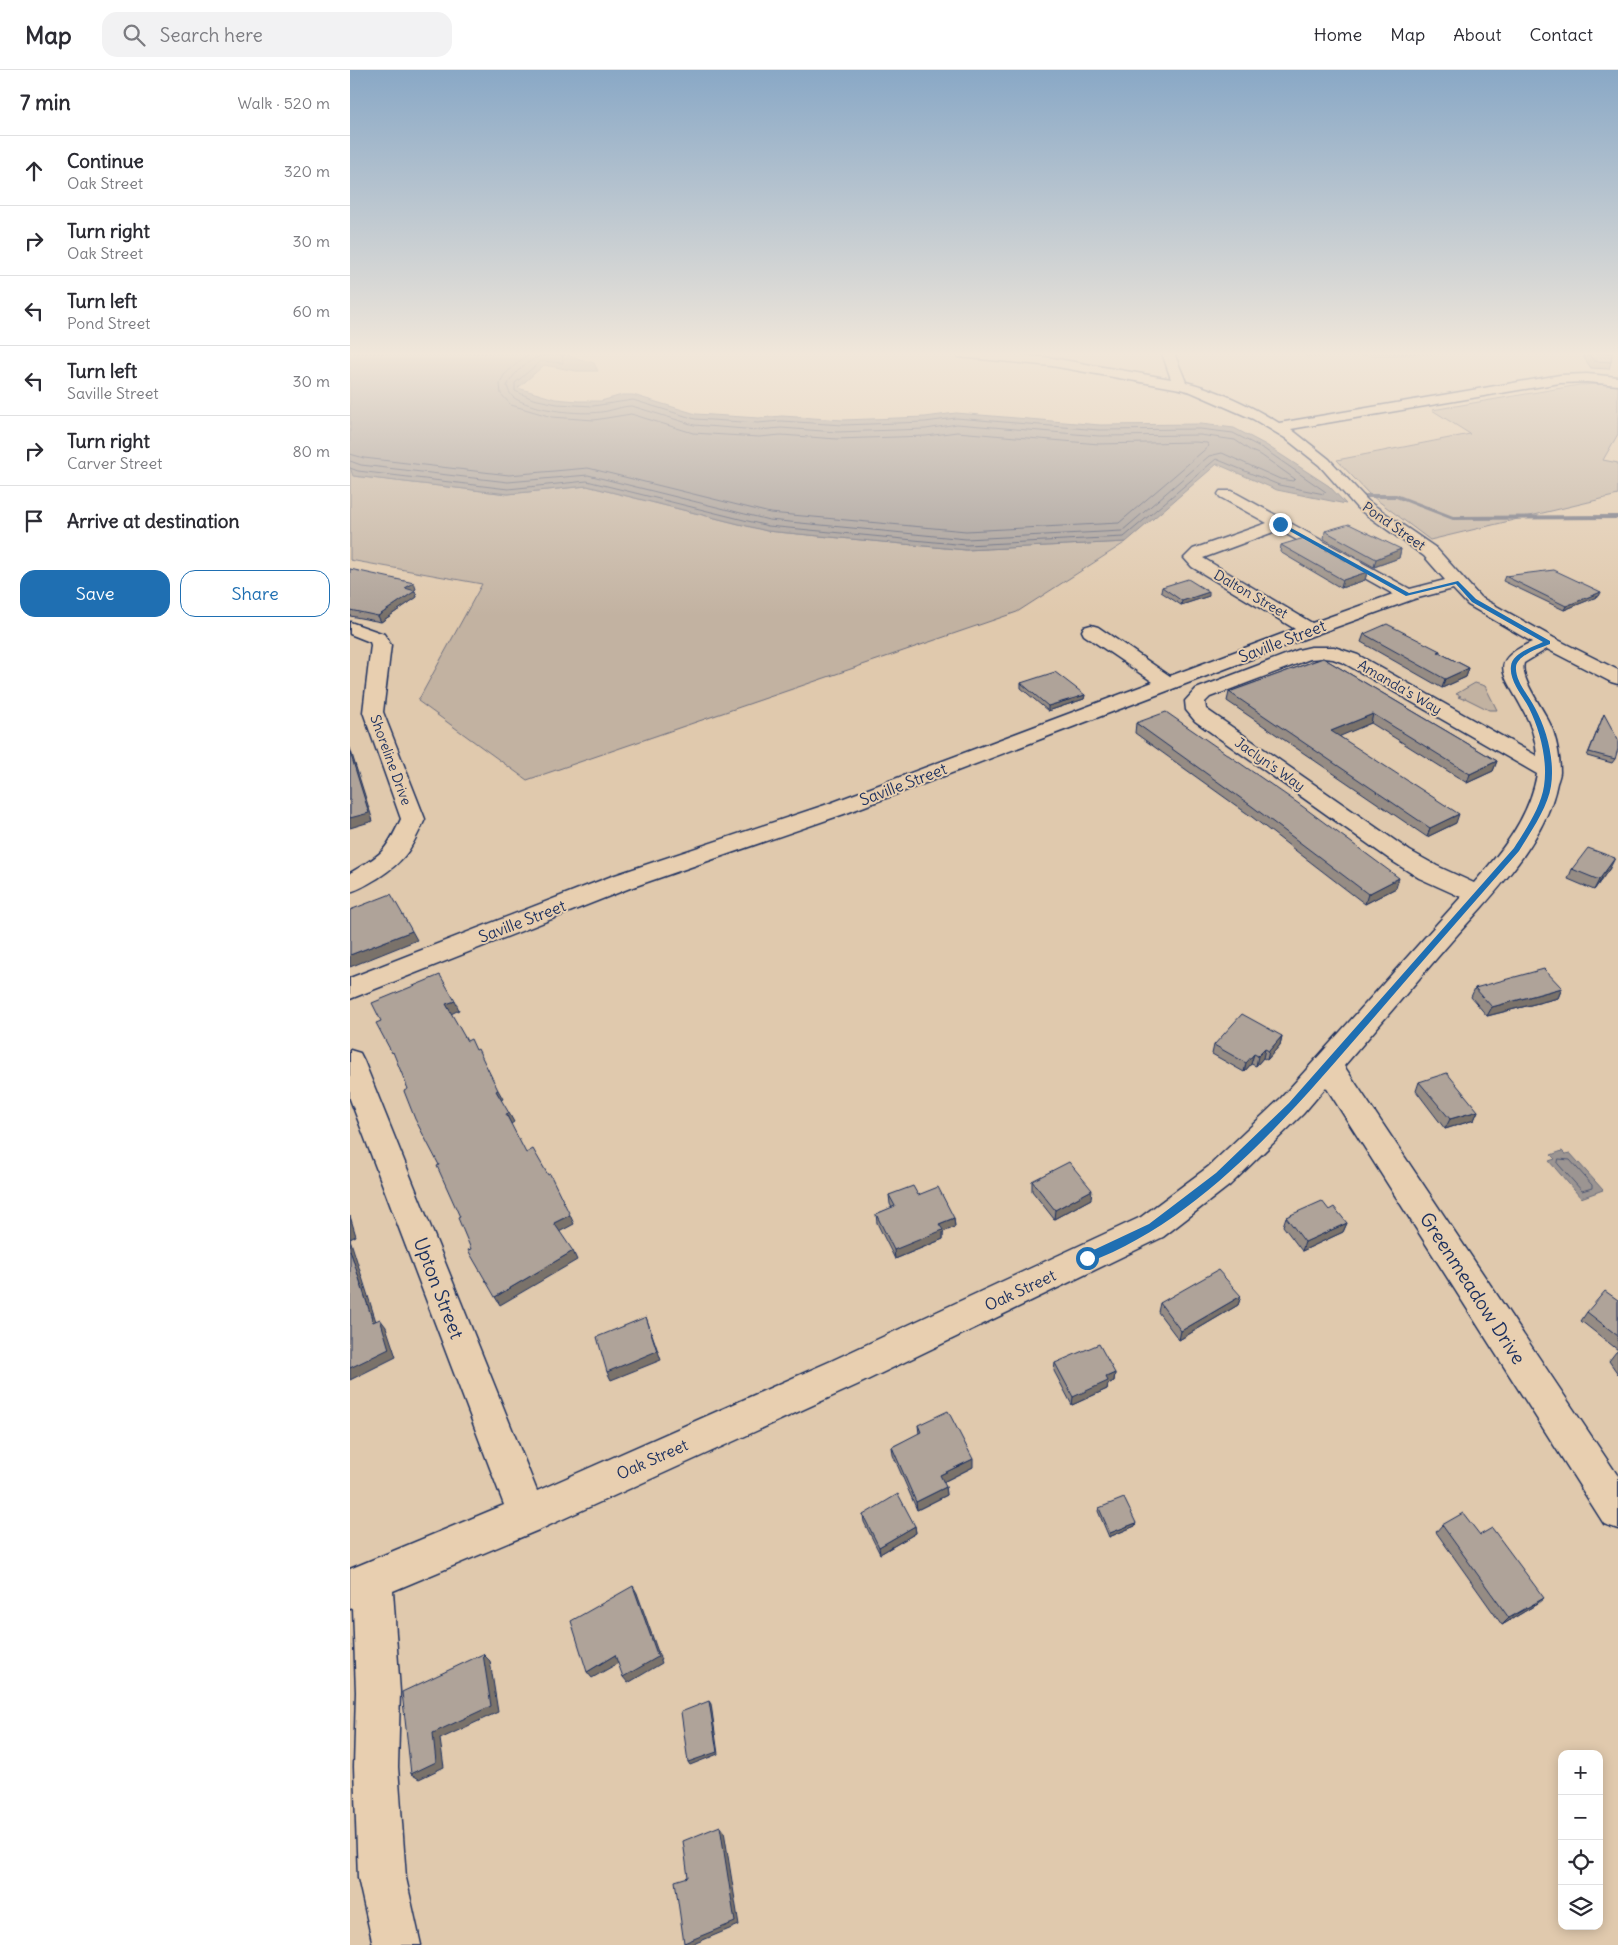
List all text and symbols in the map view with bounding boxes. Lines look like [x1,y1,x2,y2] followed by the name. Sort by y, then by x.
[102,12,452,57] search box
[25,20,72,50] text: Map
[120,21,148,49] icon: search
[160,23,263,47] text: Search here
[1314,23,1362,46] text: Home
[1390,23,1425,46] text: Map
[1453,23,1501,46] text: About
[1529,23,1593,46] text: Contact
[20,89,71,116] text: 7 min
[238,93,330,113] text: Walk · 520 m
[67,149,144,173] text: Continue
[20,157,48,185] icon: ahead
[284,161,330,181] text: 320 m
[67,173,143,193] text: Oak Street
[67,219,150,243] text: Turn right
[20,227,48,255] icon: right
[293,231,330,251] text: 30 m
[67,243,143,263] text: Oak Street
[67,289,137,313] text: Turn left
[20,297,48,325] icon: left
[292,301,330,321] text: 60 m
[67,313,150,333] text: Pond Street
[67,359,137,383] text: Turn left
[20,367,48,395] icon: left
[293,371,330,391] text: 30 m
[67,383,159,403] text: Saville Street
[67,429,150,453] text: Turn right
[20,437,48,465] icon: right
[292,441,330,461] text: 80 m
[67,453,163,473] text: Carver Street
[1359,498,1429,554] street label: Pond Street
[20,507,48,535] icon: arrive
[67,509,240,533] text: Arrive at destination
[1269,513,1292,536] route end
[1211,566,1291,623] street label: Dalton Street
[20,570,170,617] button: Save
[180,570,330,617] button: Share
[1236,615,1329,667] street label: Saville Street
[1355,656,1445,718] street label: Amanda's Way
[366,712,416,808] street label: Shoreline Drive
[1231,733,1309,795] street label: Jaclyn's Way
[857,758,950,810] street label: Saville Street
[476,895,569,947] street label: Saville Street
[1415,1208,1531,1368] street label: Greenmeadow Drive
[409,1234,469,1342] street label: Upton Street
[1076,1247,1099,1270] route start
[981,1265,1059,1315] street label: Oak Street
[613,1434,691,1484] street label: Oak Street
[1558,1750,1603,1930] map controls
[1558,1750,1603,1795] button: +
[1558,1795,1603,1840] button: −
[1558,1840,1603,1885] button: locate
[1558,1885,1603,1930] button: layers

